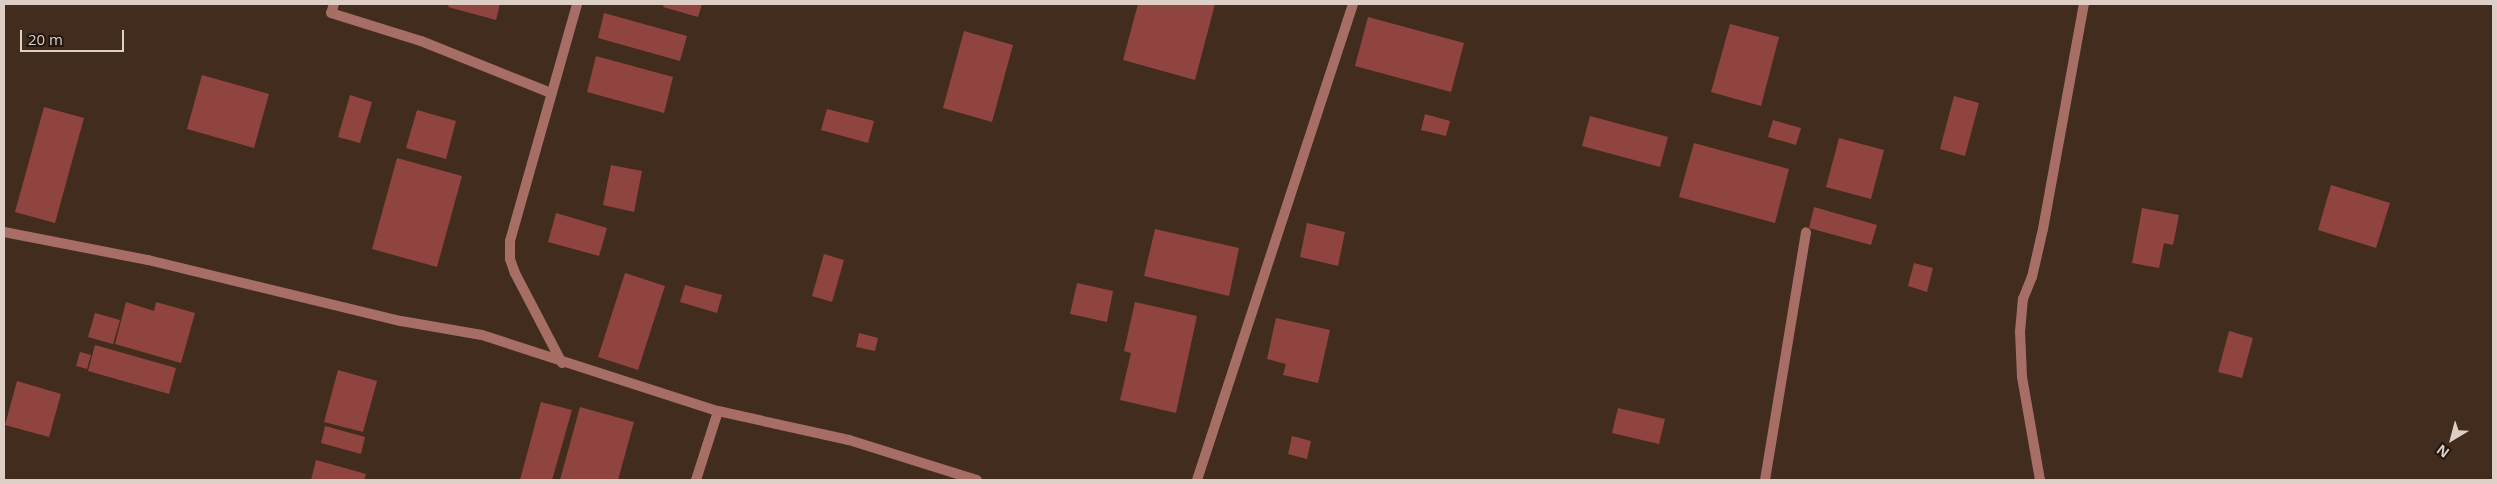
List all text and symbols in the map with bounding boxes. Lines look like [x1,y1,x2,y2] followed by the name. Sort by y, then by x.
[22,20,126,52] scale bar
[28,29,63,49] text: 20 m
[2427,414,2477,464] north arrow
[2432,440,2453,462] text: N

